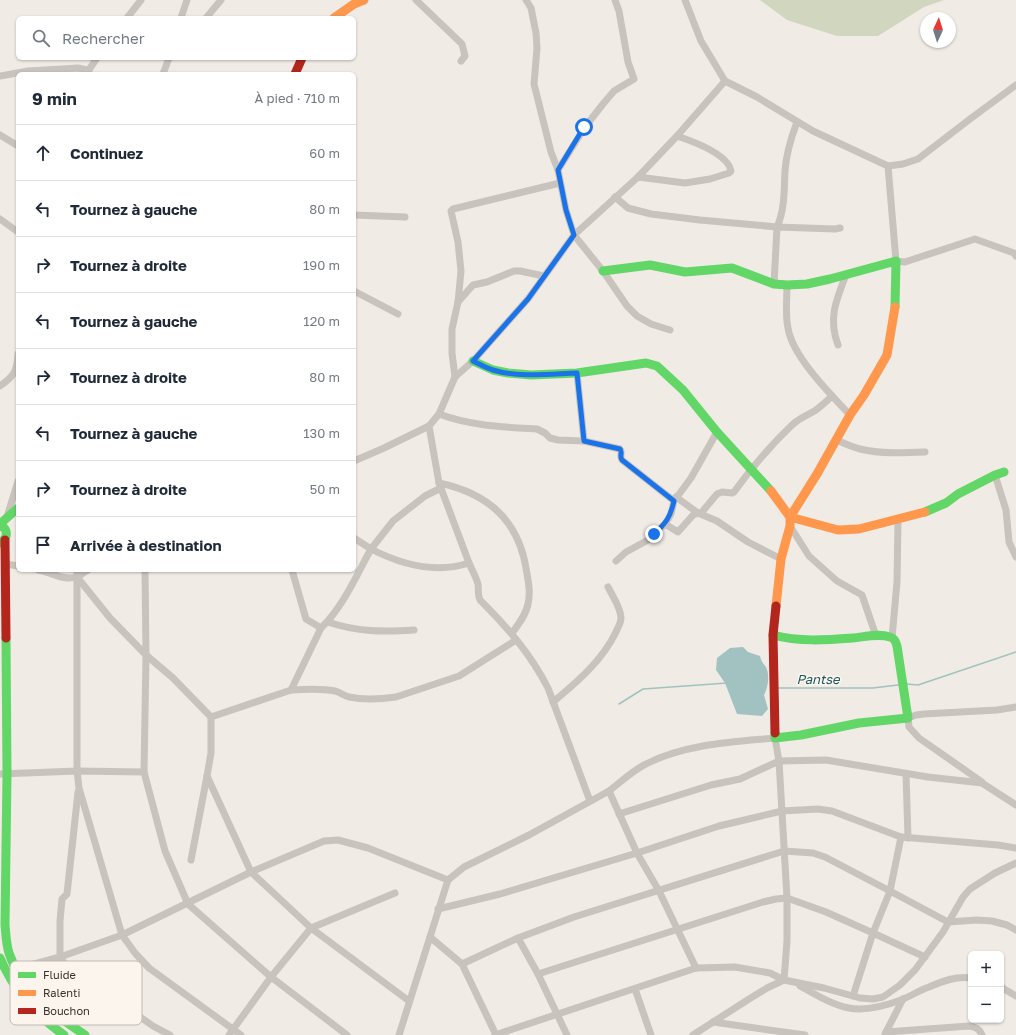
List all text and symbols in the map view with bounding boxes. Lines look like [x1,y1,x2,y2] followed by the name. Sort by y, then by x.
[920,12,956,48] north arrow
[16,16,356,60] search box
[30,27,52,49] icon: search
[62,29,145,47] text: Rechercher
[32,88,77,109] text: 9 min
[255,90,340,106] text: À pied · 710 m
[575,118,593,136] route start
[32,142,54,164] icon: ahead
[70,144,143,162] text: Continuez
[309,145,340,161] text: 60 m
[32,198,54,220] icon: left
[70,200,197,218] text: Tournez à gauche
[309,201,340,217] text: 80 m
[32,254,54,276] icon: right
[70,256,187,274] text: Tournez à droite
[303,257,340,273] text: 190 m
[32,310,54,332] icon: left
[70,312,197,330] text: Tournez à gauche
[303,313,340,329] text: 120 m
[32,366,54,388] icon: right
[70,368,187,386] text: Tournez à droite
[309,369,340,385] text: 80 m
[32,422,54,444] icon: left
[70,424,197,442] text: Tournez à gauche
[303,425,340,441] text: 130 m
[32,478,54,500] icon: right
[70,480,187,498] text: Tournez à droite
[310,481,340,497] text: 50 m
[645,525,663,543] route end
[32,534,54,556] icon: arrive
[70,536,222,554] text: Arrivée à destination
[796,671,841,687] water label: Pantse
[968,951,1004,1023] map controls
[968,951,1004,987] button: +
[10,961,142,1025] legend
[43,968,76,981] text: Fluide
[43,986,80,999] text: Ralenti
[968,987,1004,1023] button: −
[43,1004,90,1017] text: Bouchon

